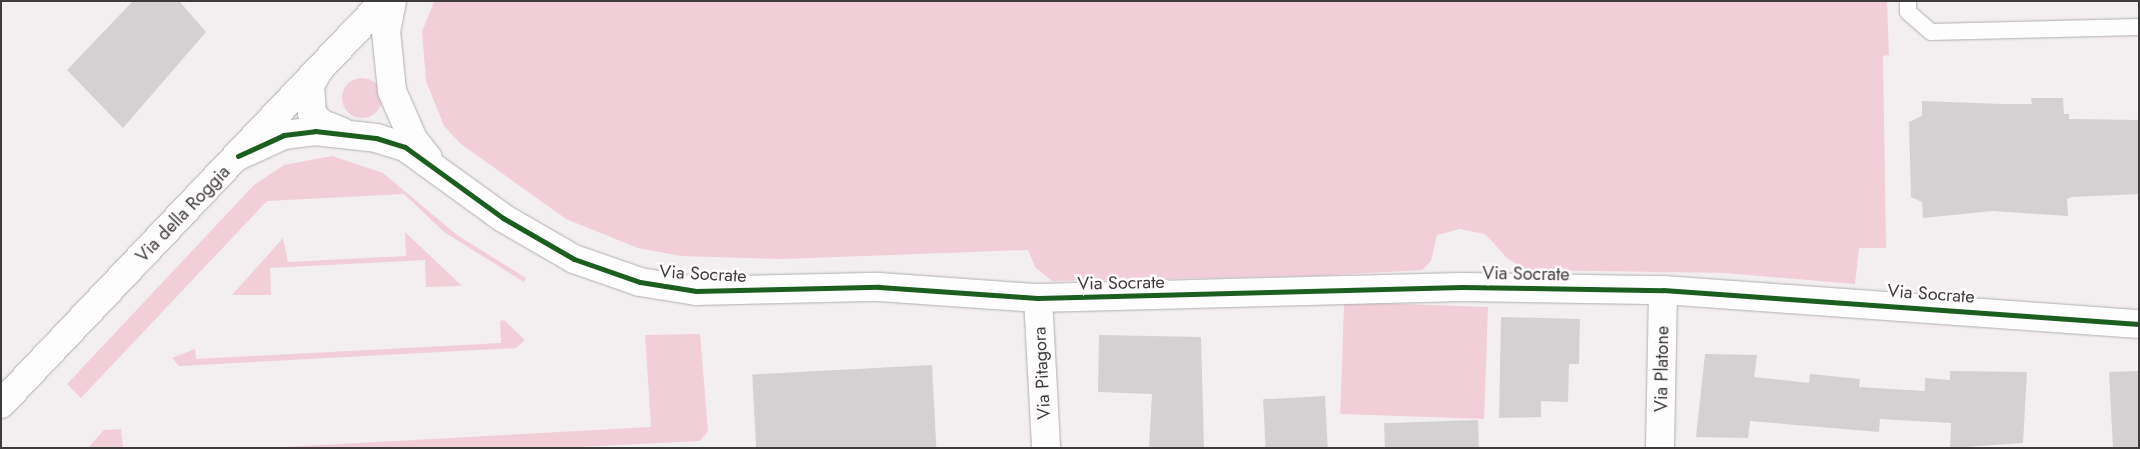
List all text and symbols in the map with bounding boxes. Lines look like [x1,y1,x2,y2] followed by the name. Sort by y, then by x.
[131,161,235,267] street label: Via della Roggia
[659,261,747,287] street label: Via Socrate
[1482,262,1570,286] street label: Via Socrate
[1077,271,1165,295] street label: Via Socrate
[1887,280,1975,308] street label: Via Socrate
[1029,326,1055,420] street label: Via Pitagora
[1650,326,1674,412] street label: Via Platone

